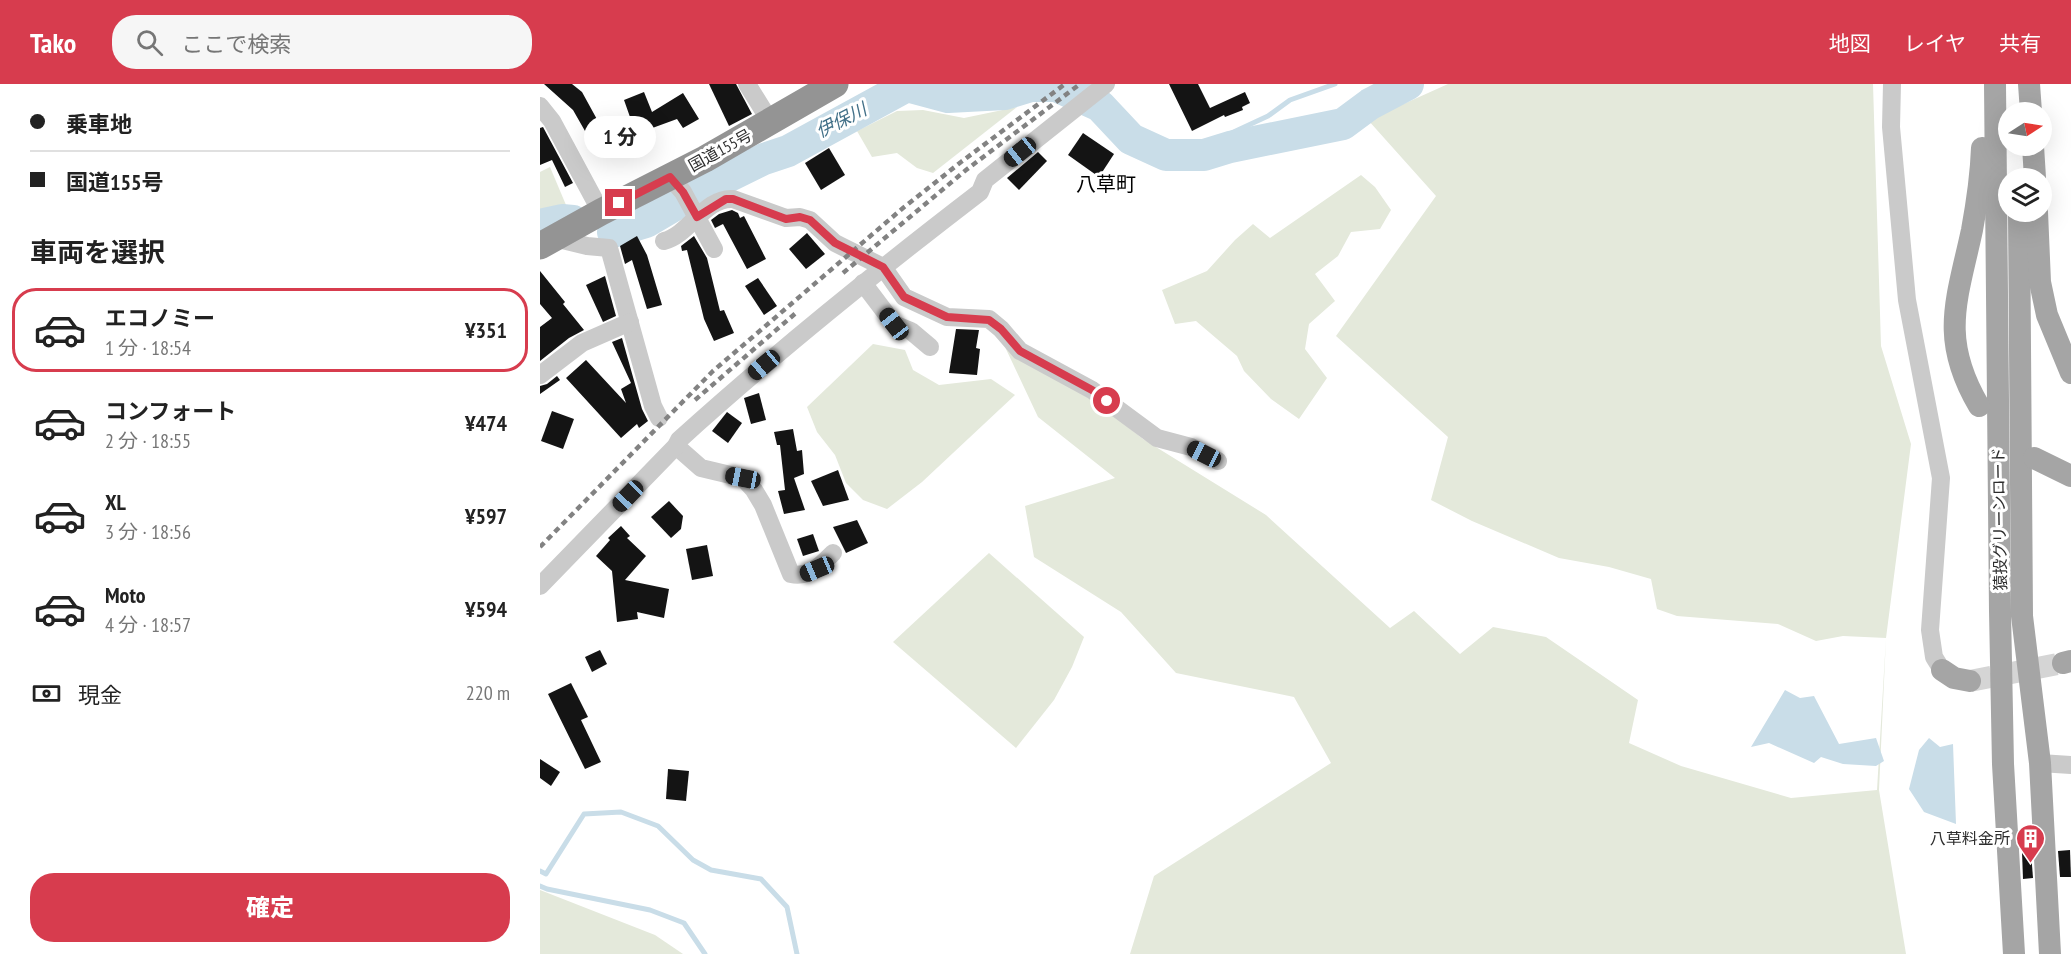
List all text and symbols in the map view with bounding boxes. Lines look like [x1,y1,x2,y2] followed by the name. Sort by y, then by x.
[112,15,532,69] search box
[30,24,76,61] text: Tako
[133,26,166,59] icon: search
[181,30,291,58] text: ここで検索
[1829,30,1871,57] text: 地図
[1904,30,1966,57] text: レイヤ
[1999,30,2041,57] text: 共有
[812,97,872,143] water label: 伊保川
[1998,102,2052,156] north arrow
[1998,102,2052,222] map controls
[66,110,132,138] text: 乗車地
[583,116,655,158] callout: 1 分
[603,124,637,150] text: 1 分
[685,124,755,176] street label: 国道155号
[1000,134,1040,170] car
[66,168,164,196] text: 国道155号
[1998,168,2052,222] button: layers
[1076,171,1136,197] district label: 八草町
[605,189,632,216] route end
[30,235,165,269] text: 車両を選択
[33,303,87,357] icon: car
[105,304,215,332] text: エコノミー
[876,304,912,344] car
[465,316,507,344] text: ¥351
[105,335,191,361] text: 1 分 · 18:54
[744,347,784,383] car
[1093,387,1120,414] route start
[33,396,87,450] icon: car
[105,397,236,425] text: コンフォート
[465,409,507,437] text: ¥474
[105,428,191,454] text: 2 分 · 18:55
[1184,438,1224,470] car
[1988,447,2010,591] street label: 猿投グリーンロード
[724,466,762,490] car
[609,477,647,515] car
[105,488,126,516] text: XL
[33,489,87,543] icon: car
[465,502,507,530] text: ¥597
[105,519,191,545] text: 3 分 · 18:56
[797,554,837,584] car
[105,581,146,609] text: Moto
[33,582,87,636] icon: car
[465,595,507,623] text: ¥594
[105,612,191,638] text: 4 分 · 18:57
[30,677,63,710] icon: cash
[466,680,510,706] text: 220 m
[78,681,122,709] text: 現金
[2015,822,2047,864] building icon: 八草料金所
[1930,828,2010,848] place label: 八草料金所
[30,873,510,942] button: 確定

